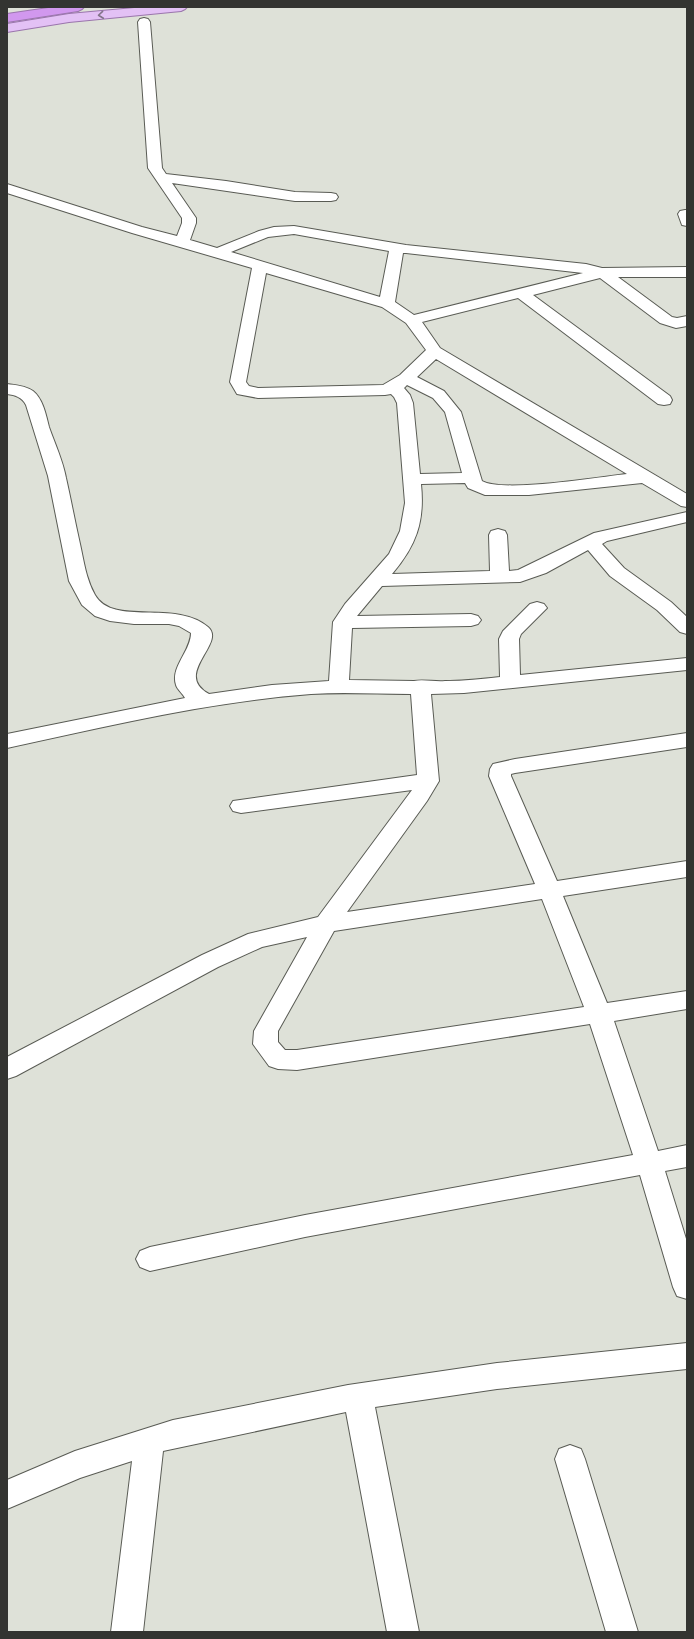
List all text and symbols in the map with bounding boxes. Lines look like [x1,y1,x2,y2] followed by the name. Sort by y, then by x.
[98,10,104,19] one-way arrow

